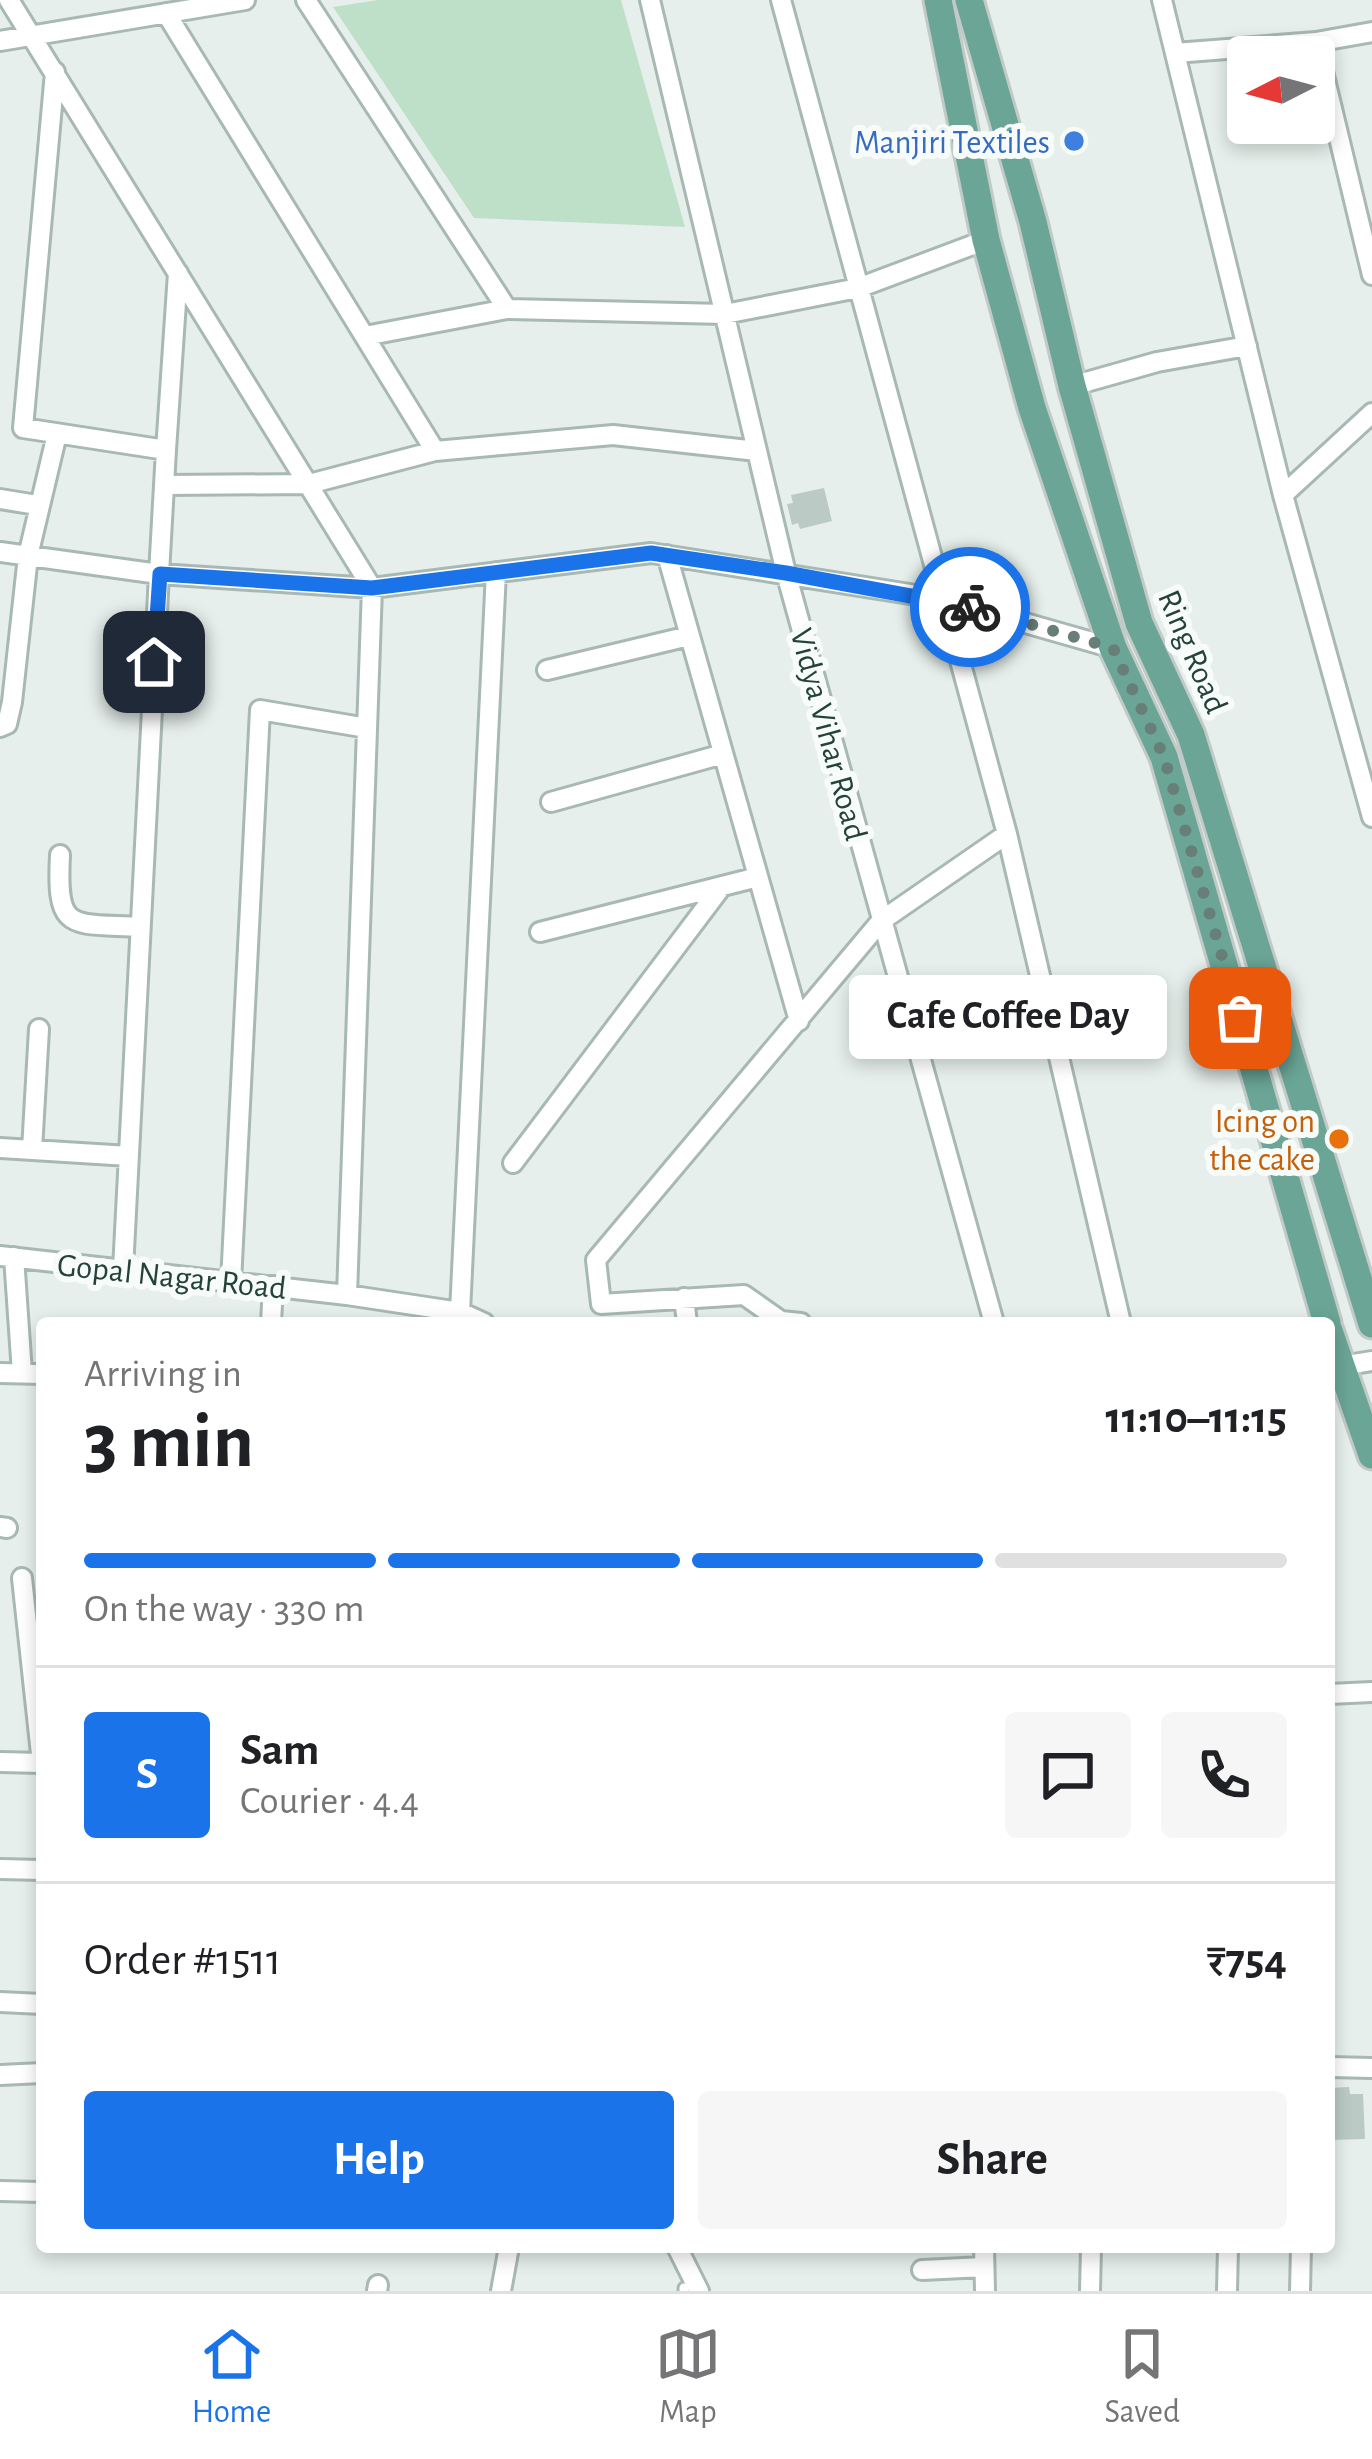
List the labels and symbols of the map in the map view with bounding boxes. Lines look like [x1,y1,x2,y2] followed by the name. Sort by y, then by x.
[1227,36,1335,144] north arrow
[854,127,1050,160] place label: Manjiri Textiles
[1061,128,1087,154] marker: Manjiri Textiles
[910,547,1030,667] courier
[1151,585,1232,718] street label: Ring Road
[103,611,205,713] pin
[783,625,872,844] street label: Vidya Vihar Road
[1189,967,1291,1069] pin
[850,976,1168,1060] callout: Cafe Coffee Day
[1209,1106,1315,1177] place label: Icing on the cake
[1326,1126,1352,1152] marker: Icing on the cake
[55,1249,288,1306] street label: Gopal Nagar Road

